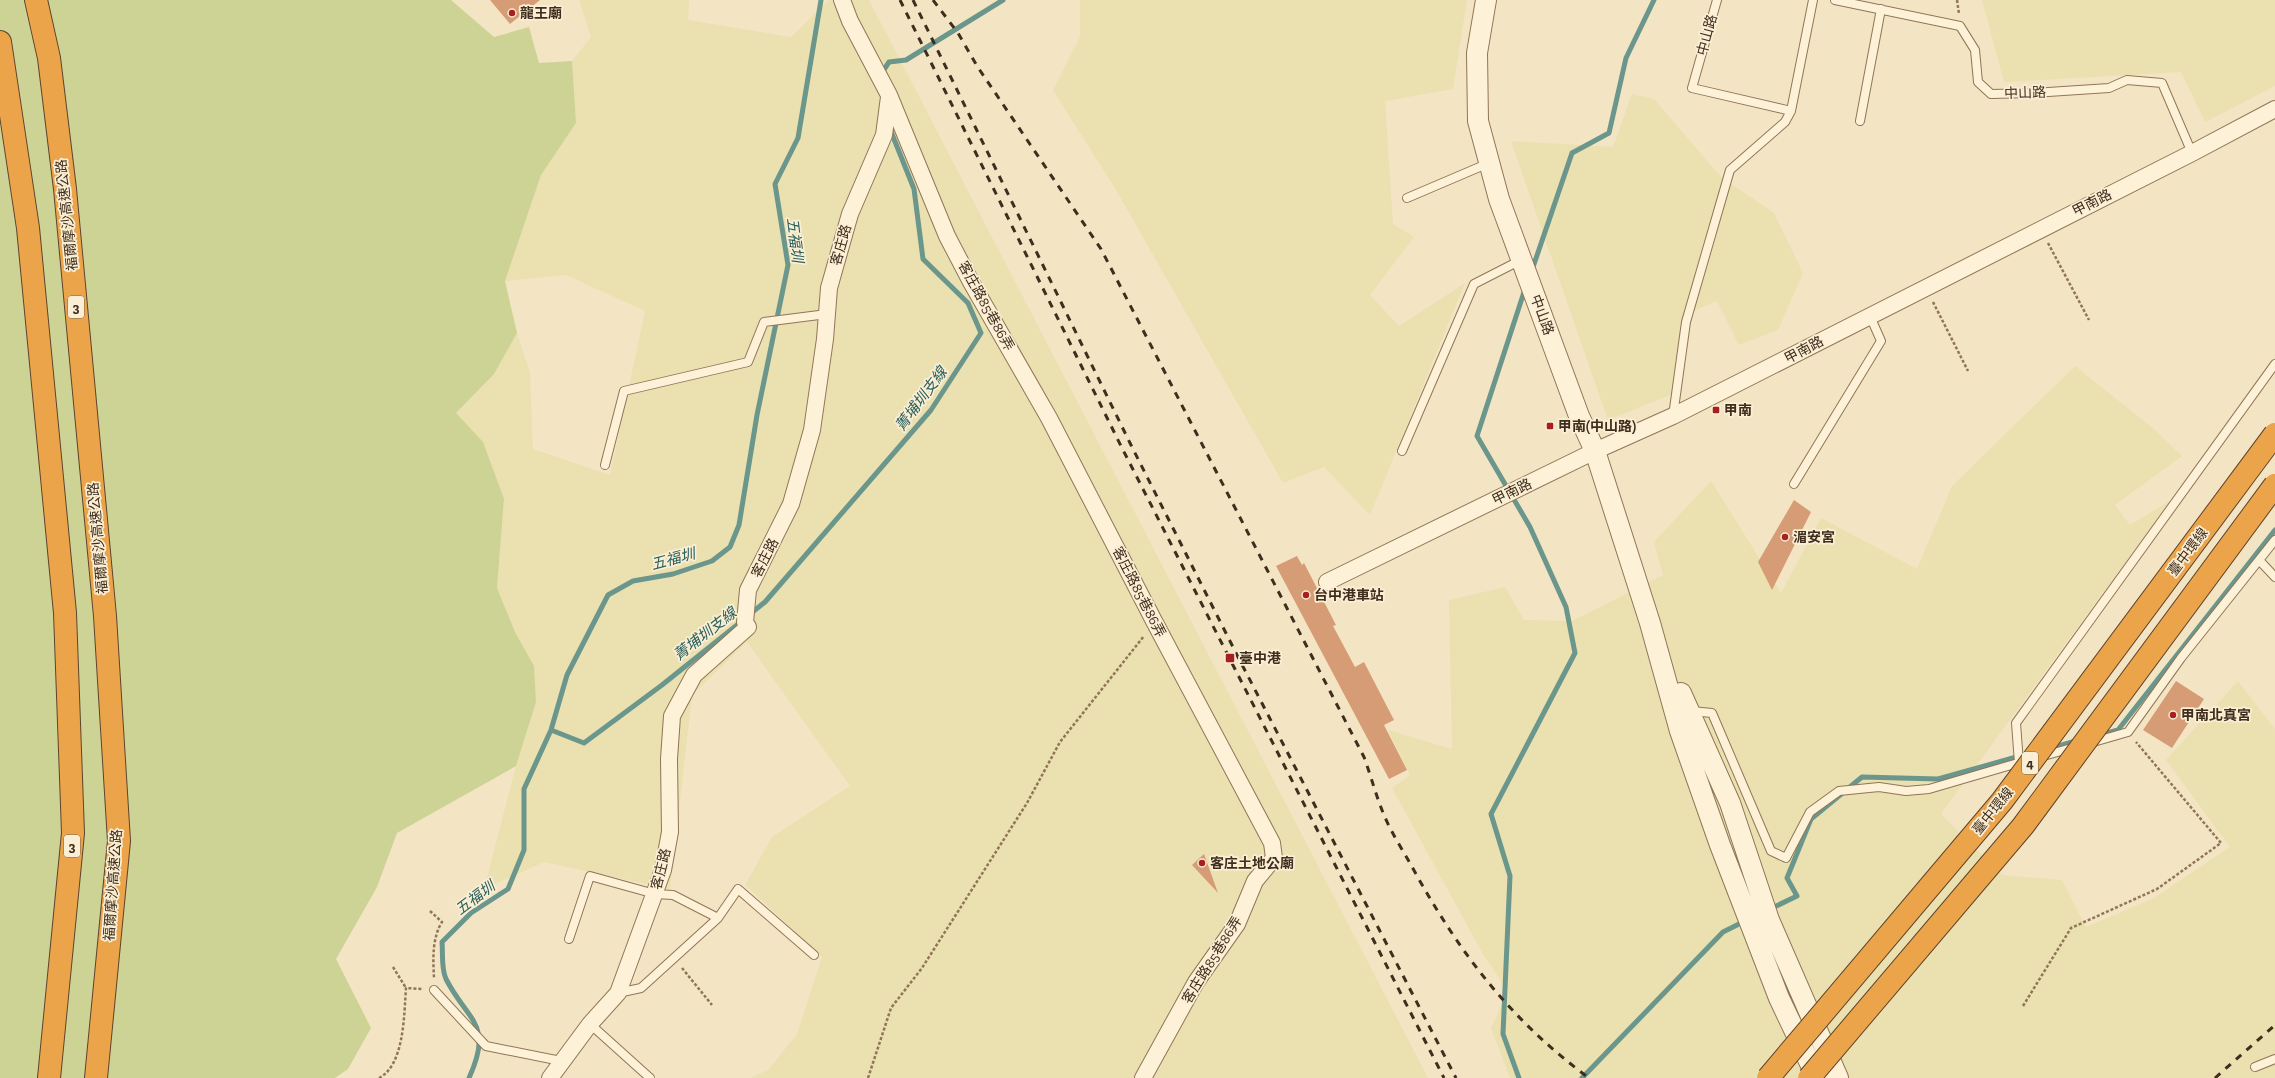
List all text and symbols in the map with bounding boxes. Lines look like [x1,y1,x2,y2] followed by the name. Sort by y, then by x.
[520,5,562,22] place label: 龍王廟
[507,8,517,18] marker: 龍王廟
[1693,13,1721,57] street label: 中山路
[2004,84,2046,102] street label: 中山路
[53,158,81,272] street label: 福爾摩沙高速公路
[2069,186,2115,220] street label: 甲南路
[783,217,807,265] water label: 五福圳
[827,222,855,268] street label: 客庄路
[954,258,1018,354] street label: 客庄路85巷86弄
[1527,292,1557,338] street label: 中山路
[68,296,84,318] road number: 3
[1781,333,1827,367] street label: 甲南路
[891,362,952,434] water label: 菁埔圳支線
[1724,402,1752,419] place label: 甲南
[1711,405,1721,415] marker: 甲南
[1558,418,1636,435] place label: 甲南(中山路)
[1545,421,1555,431] marker: 甲南(中山路)
[1489,475,1535,509] street label: 甲南路
[85,481,111,595] street label: 福爾摩沙高速公路
[2164,525,2212,579] street label: 臺中環線
[1793,529,1835,546] place label: 湄安宮
[1780,532,1790,542] marker: 湄安宮
[748,535,782,581] street label: 客庄路
[649,544,699,574] water label: 五福圳
[1109,544,1169,640] street label: 客庄路85巷86弄
[1314,587,1384,604] place label: 台中港車站
[1301,590,1311,600] marker: 台中港車站
[670,603,742,664] water label: 菁埔圳支線
[1239,650,1281,667] place label: 臺中港
[1224,652,1236,664] marker: 臺中港
[2181,707,2251,724] place label: 甲南北真宮
[2168,710,2178,720] marker: 甲南北真宮
[2022,752,2038,774] road number: 4
[1969,784,2017,838] street label: 臺中環線
[101,829,125,941] street label: 福爾摩沙高速公路
[64,835,80,857] road number: 3
[648,847,674,891] street label: 客庄路
[1210,855,1294,872] place label: 客庄土地公廟
[1197,858,1207,868] marker: 客庄土地公廟
[452,876,500,919] water label: 五福圳
[1178,913,1246,1007] street label: 客庄路85巷86弄

